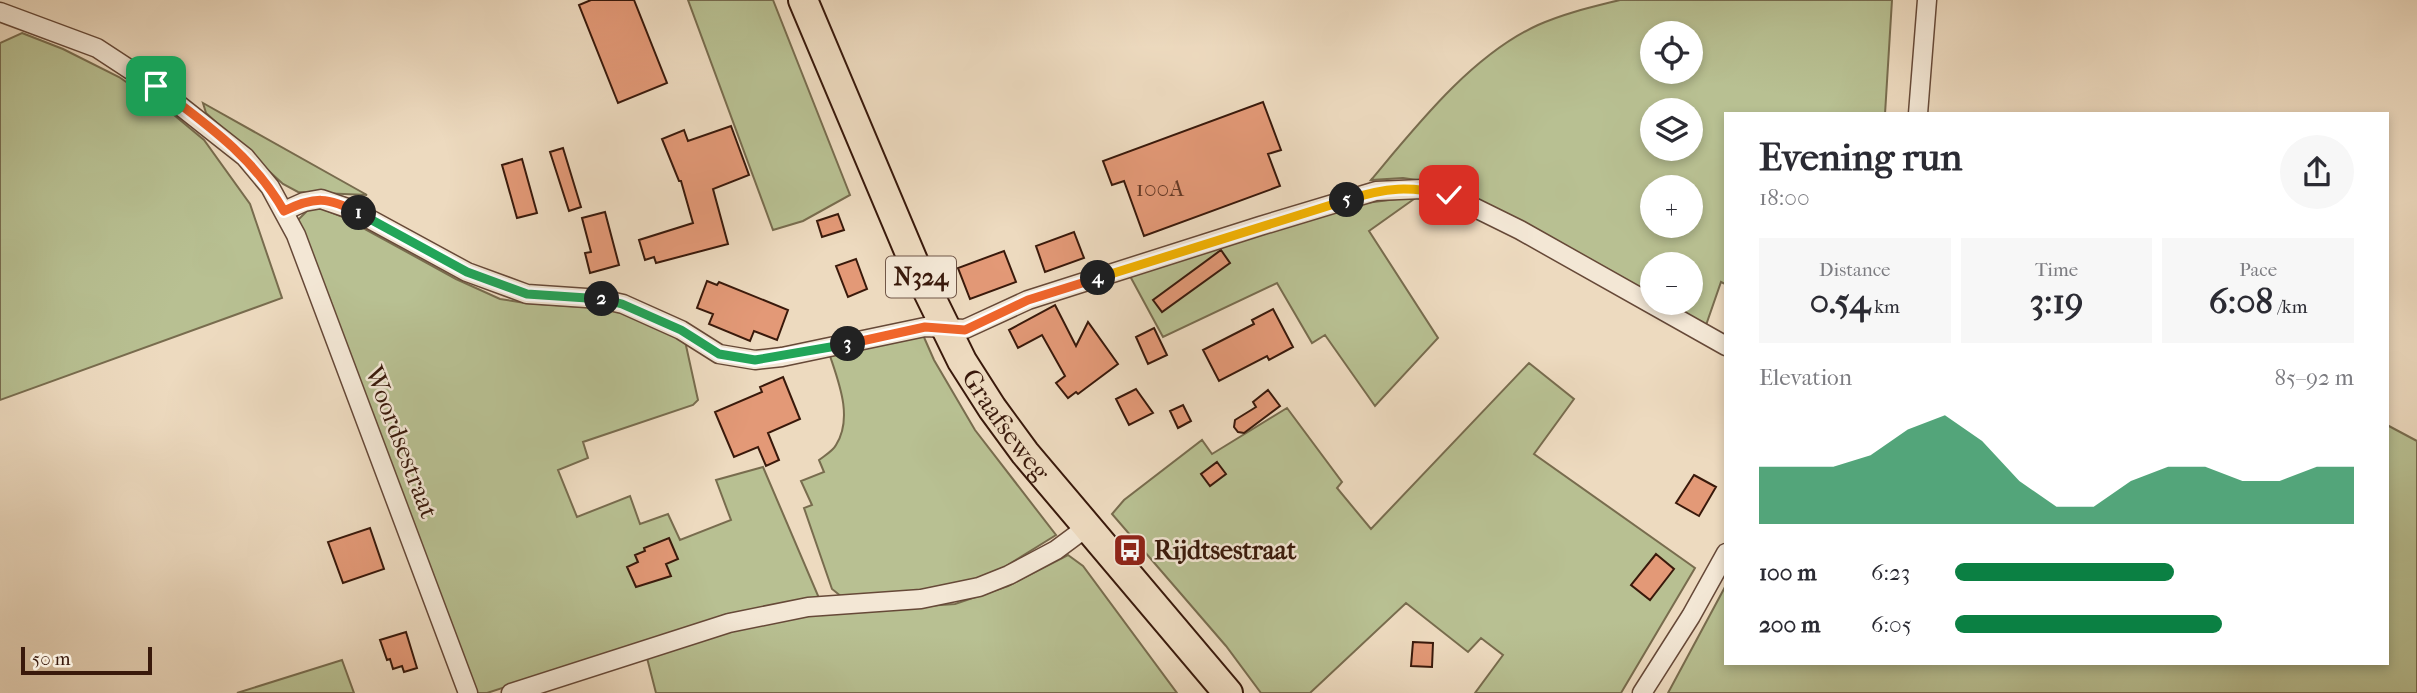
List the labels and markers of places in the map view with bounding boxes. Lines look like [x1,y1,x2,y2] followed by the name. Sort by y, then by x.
[126,56,186,116] pin
[1419,165,1479,225] pin
[1330,182,1364,218] pin: 5
[342,196,376,230] pin: 1
[1080,260,1116,296] pin: 4
[584,282,620,316] pin: 2
[830,326,866,362] pin: 3
[1111,531,1149,569] bus stop icon: Rijdtsestraat
[1154,535,1297,566] place label: Rijdtsestraat

